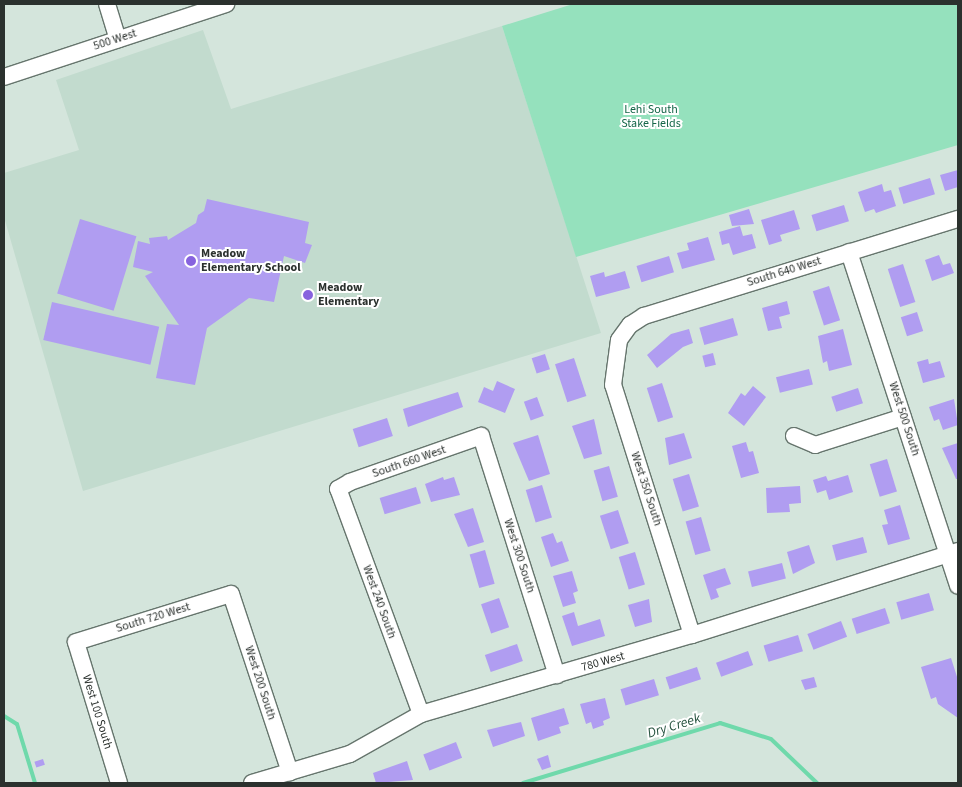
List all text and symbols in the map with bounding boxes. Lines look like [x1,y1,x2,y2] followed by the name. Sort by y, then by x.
[92,26,138,54] street label: 500 West
[621,103,681,131] park label: Lehi South Stake Fields
[201,247,301,275] place label: Meadow Elementary School
[745,254,823,290] street label: South 640 West
[185,255,197,267] marker: Meadow Elementary School
[318,281,379,309] place label: Meadow Elementary
[302,289,314,301] marker: Meadow Elementary
[885,380,923,458] street label: West 500 South
[370,443,448,481] street label: South 660 West
[627,450,665,528] street label: West 350 South
[500,517,538,595] street label: West 300 South
[359,563,399,641] street label: West 240 South
[114,600,192,636] street label: South 720 West
[241,644,279,722] street label: West 200 South
[580,649,626,675] street label: 780 West
[79,673,115,751] street label: West 100 South
[645,710,703,742] water label: Dry Creek

